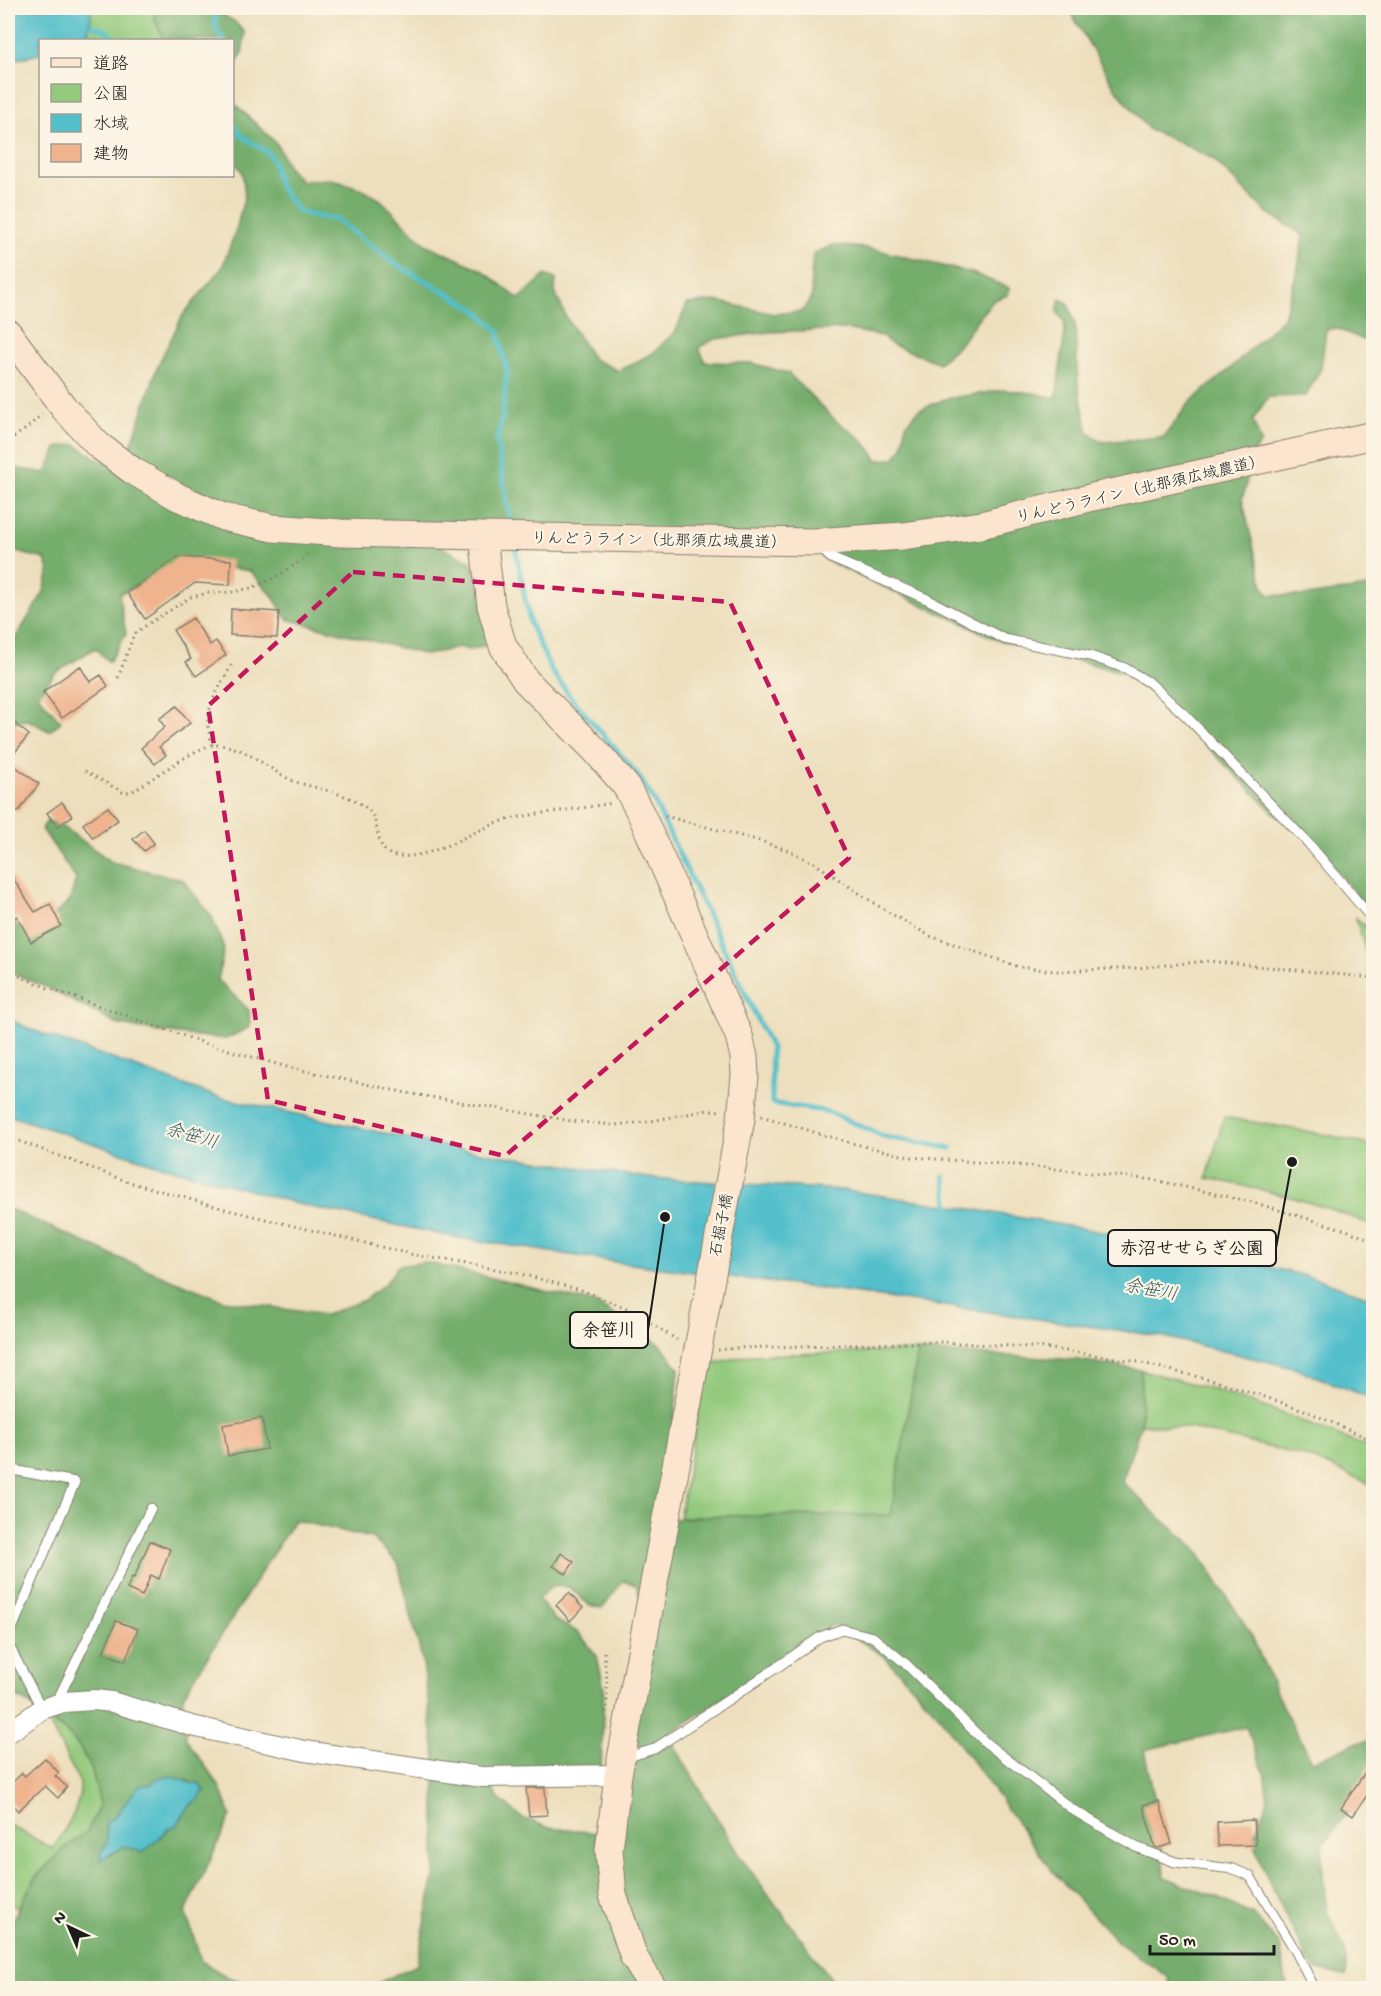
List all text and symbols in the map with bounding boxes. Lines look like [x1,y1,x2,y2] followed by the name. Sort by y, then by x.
[39,39,234,177] legend
[93,54,129,76] text: 道路
[93,85,129,106] text: 公園
[93,114,129,136] text: 水域
[93,144,129,166] text: 建物
[1014,451,1267,529] street label: りんどうライン（北那須広域農道）
[531,529,787,554] street label: りんどうライン（北那須広域農道）
[162,1119,220,1155] water label: 余笹川
[707,1192,739,1259] street label: 石掘子橋
[1108,1230,1276,1266] callout: 赤沼せせらぎ公園
[1120,1239,1264,1261] text: 赤沼せせらぎ公園
[1122,1275,1179,1307] water label: 余笹川
[570,1312,648,1348] callout: 余笹川
[582,1321,636,1343] text: 余笹川
[39,1897,99,1957] north arrow
[51,1908,72,1929] text: N
[1150,1918,1274,1956] scale bar
[1159,1931,1196,1952] text: 50 m

